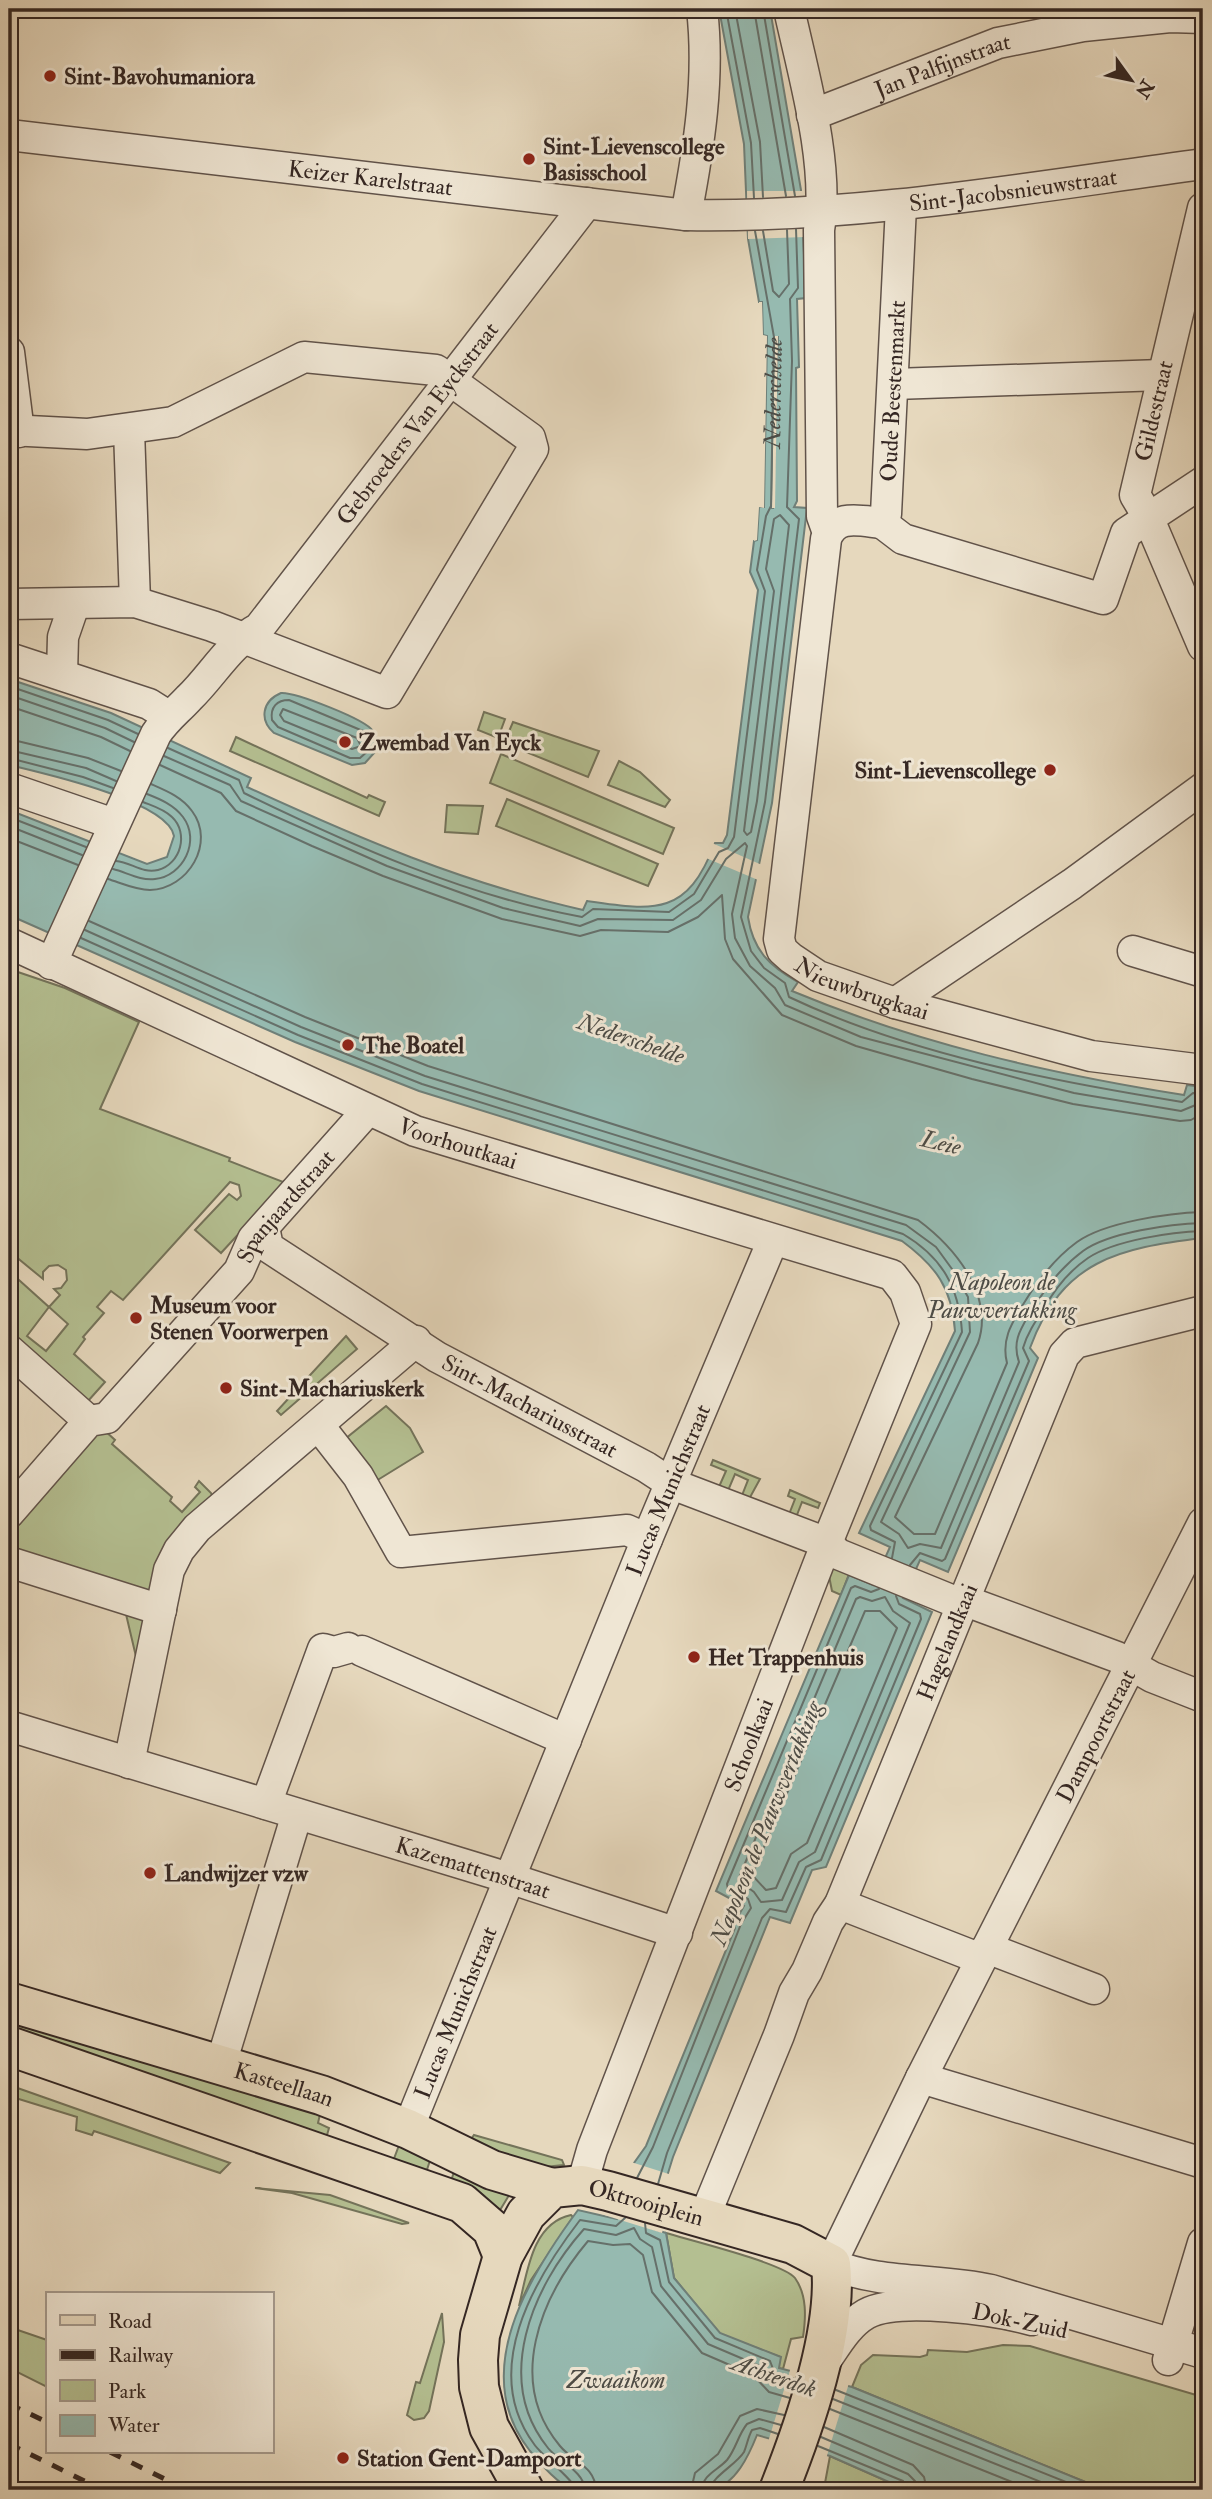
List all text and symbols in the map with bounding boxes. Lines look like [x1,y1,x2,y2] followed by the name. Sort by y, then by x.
[869,26,1013,104] street label: Jan Palfijnstraat
[1096,46,1166,116] north arrow
[64,62,256,91] place label: Sint-Bavohumaniora
[42,68,58,84] marker: Sint-Bavohumaniora
[1129,74,1160,103] text: N
[543,132,725,187] place label: Sint-Lievenscollege Basisschool
[521,151,537,167] marker: Sint-Lievenscollege Basisschool
[287,154,454,202] street label: Keizer Karelstraat
[908,162,1119,218] street label: Sint-Jacobsnieuwstraat
[874,300,912,482] street label: Oude Beestenmarkt
[330,316,505,531] street label: Gebroeders Van Eyckstraat
[756,336,790,451] water label: Nederschelde
[1128,358,1180,464] street label: Gildestraat
[359,728,542,758] place label: Zwembad Van Eyck
[337,734,353,750] marker: Zwembad Van Eyck
[855,756,1036,786] place label: Sint-Lievenscollege
[1042,762,1058,778] marker: Sint-Lievenscollege
[789,950,932,1026] street label: Nieuwbrugkaai
[572,1006,689,1072] water label: Nederschelde
[361,1031,465,1060] place label: The Boatel
[340,1037,356,1053] marker: The Boatel
[393,1111,521,1176] street label: Voorhoutkaai
[917,1123,965,1163] water label: Leie
[230,1143,341,1267] street label: Spanjaardstraat
[926,1267,1078,1326] water label: Napoleon de Pauwvertakking
[149,1291,329,1347] place label: Museum voor Stenen Voorwerpen
[128,1310,144,1326] marker: Museum voor Stenen Voorwerpen
[437,1348,623,1464] street label: Sint-Machariusstraat
[240,1374,425,1403] place label: Sint-Machariuskerk
[218,1380,234,1396] marker: Sint-Machariuskerk
[619,1400,717,1580] street label: Lucas Munichstraat
[910,1579,984,1705] street label: Hagelandkaai
[708,1643,864,1673] place label: Het Trappenhuis
[686,1649,702,1665] marker: Het Trappenhuis
[1050,1664,1143,1808] street label: Dampoortstraat
[718,1694,780,1796] street label: Schoolkaai
[702,1695,830,1952] water label: Napoleon de Pauwvertakking
[392,1830,554,1905] street label: Kazemattenstraat
[164,1859,309,1888] place label: Landwijzer vzw
[142,1865,158,1881] marker: Landwijzer vzw
[407,1922,503,2103] street label: Lucas Munichstraat
[231,2055,338,2113] street label: Kasteellaan
[586,2173,707,2232] street label: Oktrooiplein
[46,2292,273,2454] legend
[970,2297,1070,2345] street label: Dok-Zuid
[108,2308,153,2335] text: Road
[108,2342,174,2369] text: Railway
[724,2346,821,2405] water label: Achterdok
[566,2365,665,2396] water label: Zwaaikom
[108,2378,146,2405] text: Park
[107,2412,160,2439] text: Water
[357,2444,582,2474] place label: Station Gent-Dampoort
[335,2450,351,2466] marker: Station Gent-Dampoort

